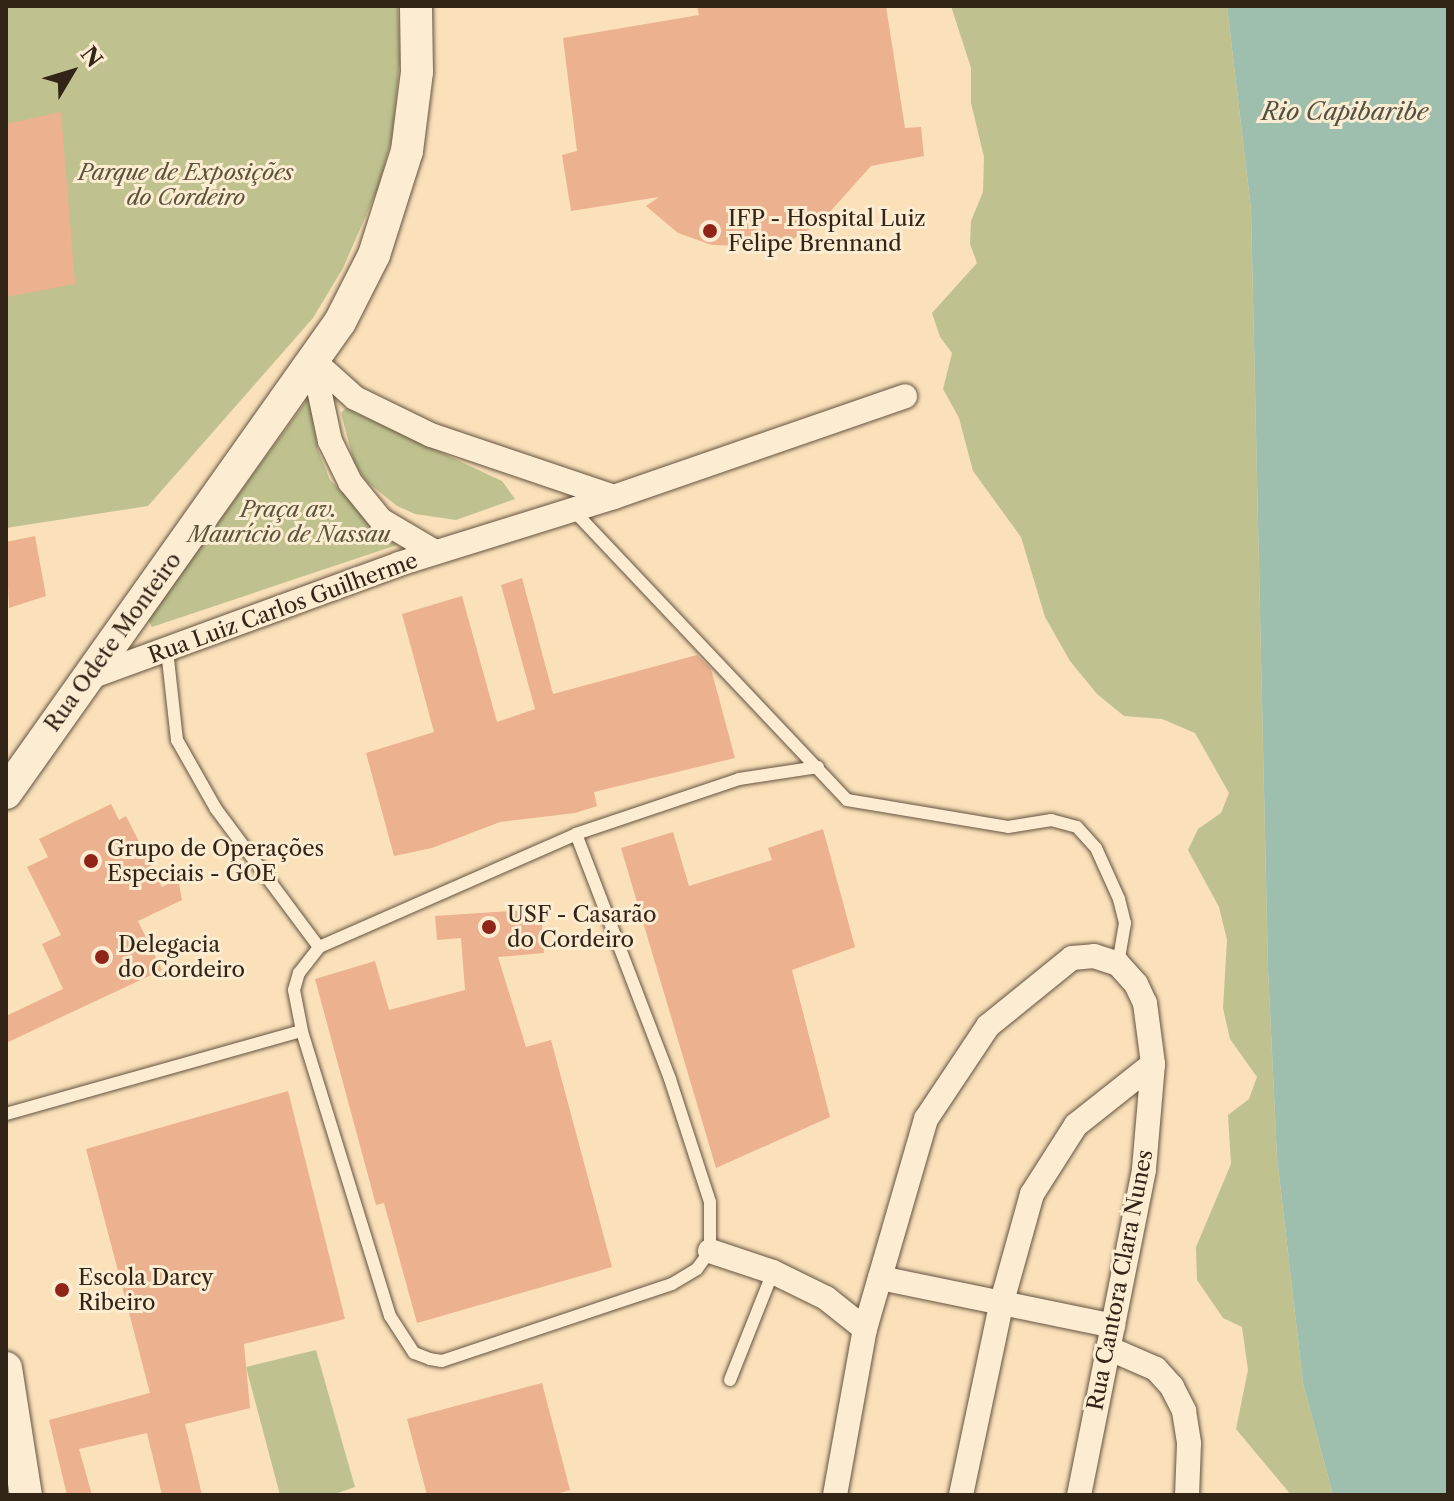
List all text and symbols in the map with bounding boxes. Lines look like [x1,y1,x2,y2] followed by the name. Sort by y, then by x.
[32,32,112,112] north arrow
[75,41,108,73] text: N
[1262,98,1428,126] water label: Rio Capibaribe
[78,159,294,210] park label: Parque de Exposições do Cordeiro
[728,205,926,256] place label: IFP - Hospital Luiz Felipe Brennand
[699,220,721,242] marker: IFP - Hospital Luiz Felipe Brennand
[188,496,390,548] park label: Praça av. Maurício de Nassau
[39,547,187,737] street label: Rua Odete Monteiro
[145,547,421,669] street label: Rua Luiz Carlos Guilherme
[107,835,324,886] place label: Grupo de Operações Especiais - GOE
[82,852,100,870] marker: Grupo de Operações Especiais - GOE
[507,901,657,952] place label: USF - Casarão do Cordeiro
[478,916,500,938] marker: USF - Casarão do Cordeiro
[118,931,245,982] place label: Delegacia do Cordeiro
[93,948,111,966] marker: Delegacia do Cordeiro
[1082,1147,1158,1413] street label: Rua Cantora Clara Nunes
[78,1264,214,1316] place label: Escola Darcy Ribeiro
[53,1281,71,1299] marker: Escola Darcy Ribeiro

